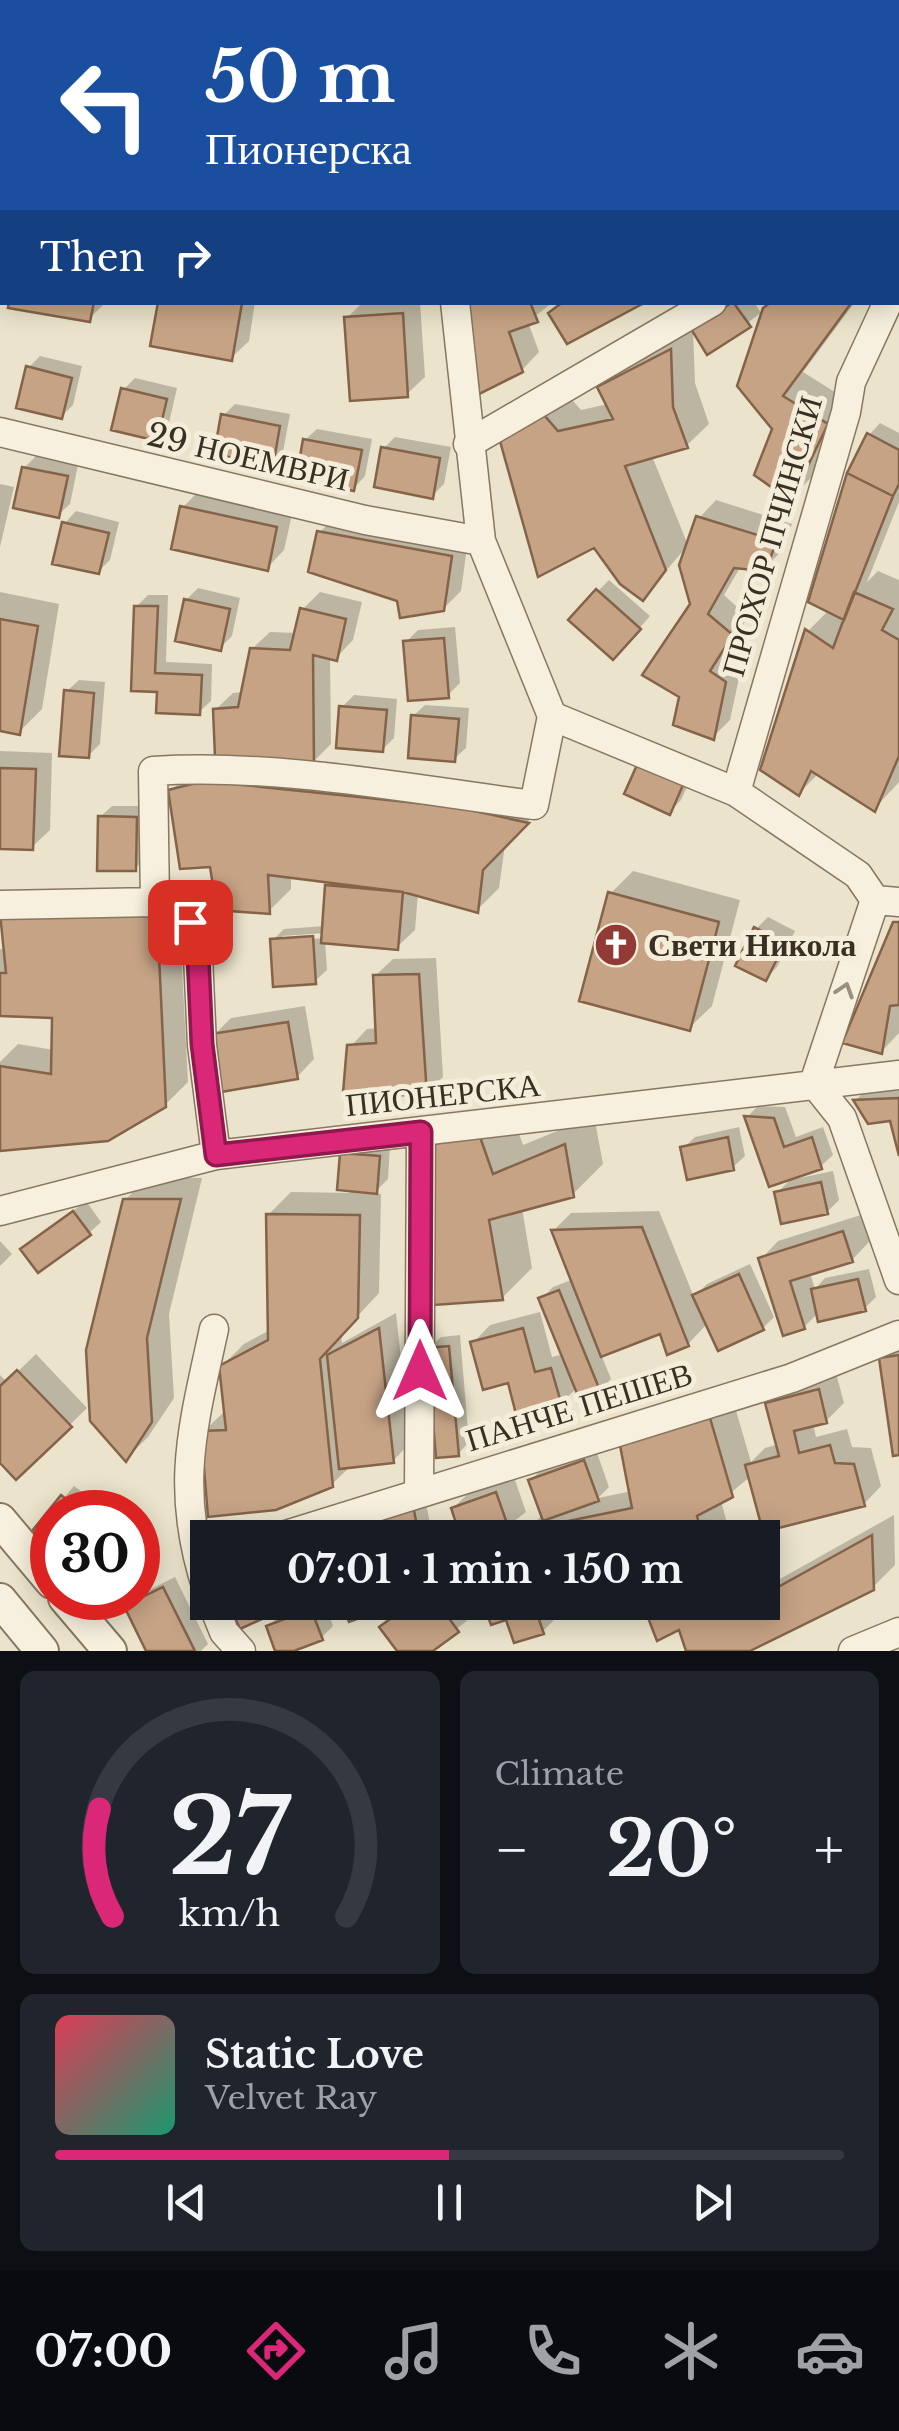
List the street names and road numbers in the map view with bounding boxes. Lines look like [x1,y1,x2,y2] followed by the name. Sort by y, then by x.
[713,391,831,681] street label: ПРОХОР ПЧИНСКИ
[143,414,353,500] street label: 29 НОЕМВРИ
[343,1065,543,1125] street label: ПИОНЕРСКА
[461,1354,697,1460] street label: ПАНЧЕ ПЕШЕВ

